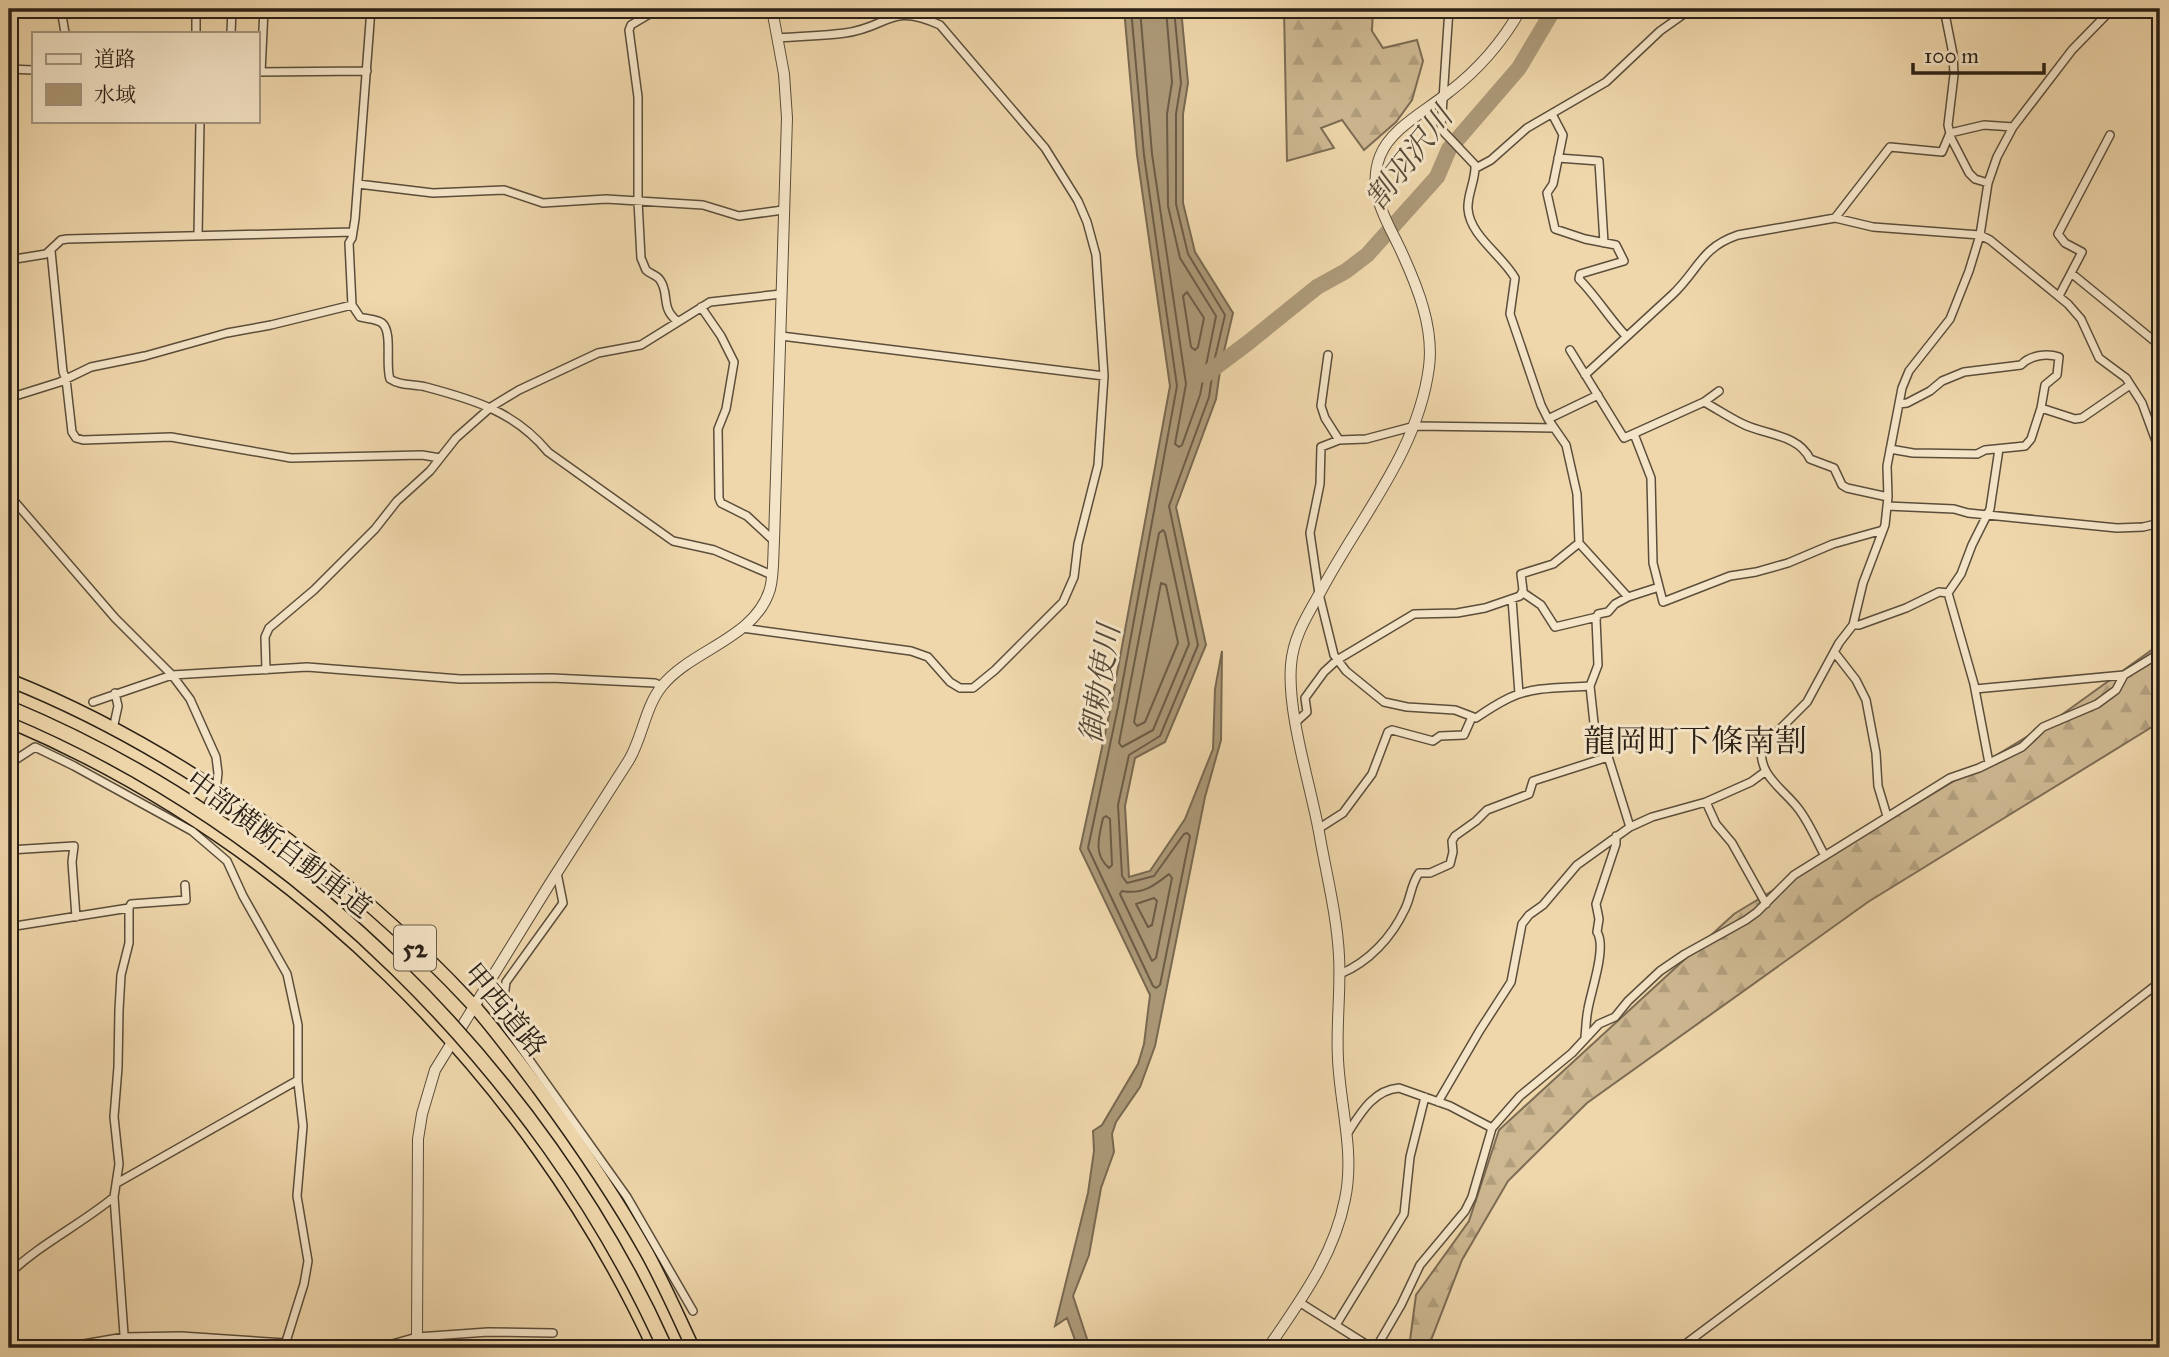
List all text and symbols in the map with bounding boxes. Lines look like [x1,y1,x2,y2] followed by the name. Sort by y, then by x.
[32,32,259,122] legend
[1913,32,2045,76] scale bar
[1924,43,1979,69] text: 100 m
[94,46,136,72] text: 道路
[94,82,136,108] text: 水域
[1358,97,1462,216] water label: 割羽沢川
[1073,619,1128,746] water label: 御勅使川
[1583,722,1807,761] district label: 龍岡町下條南割
[179,763,379,925] street label: 中部横断自動車道
[394,925,436,970] road number: 52
[456,956,554,1064] street label: 甲西道路

